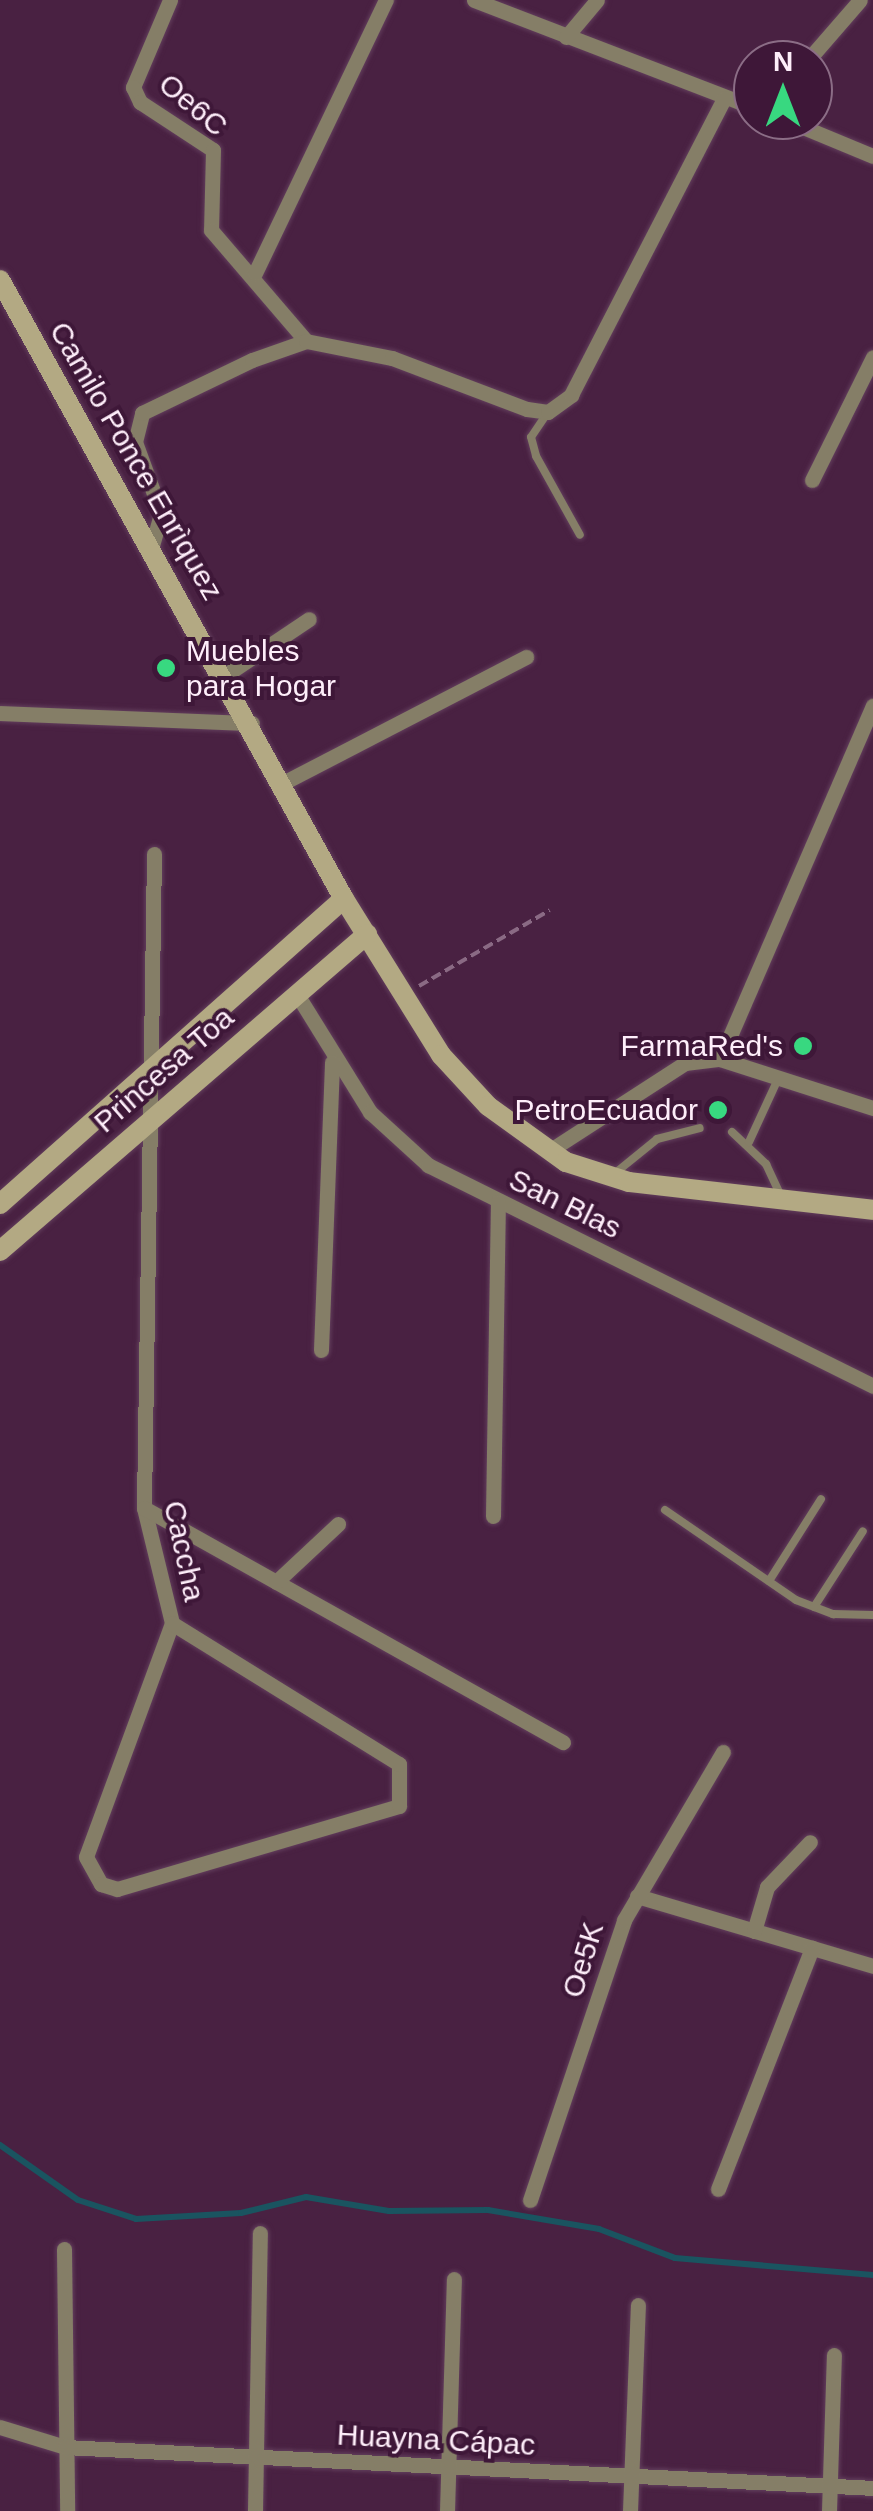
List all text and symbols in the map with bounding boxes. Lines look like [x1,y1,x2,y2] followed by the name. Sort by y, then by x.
[733,40,833,140] north arrow
[773,46,793,77] text: N
[151,66,235,144] street label: Oe6C
[42,316,230,606] street label: Camilo Ponce Enrìquez
[186,633,336,704] place label: Muebles para Hogar
[155,657,177,679] marker: Muebles para Hogar
[87,1000,241,1140] street label: Princesa Toa
[621,1028,783,1064] place label: FarmaRed's
[792,1035,814,1057] marker: FarmaRed's
[515,1092,698,1128] place label: PetroEcuador
[707,1099,729,1121] marker: PetroEcuador
[503,1162,627,1246] street label: San Blas
[156,1498,212,1604] street label: Caccha
[555,1918,611,2002] street label: Oe5K
[336,2417,536,2463] street label: Huayna Cápac

